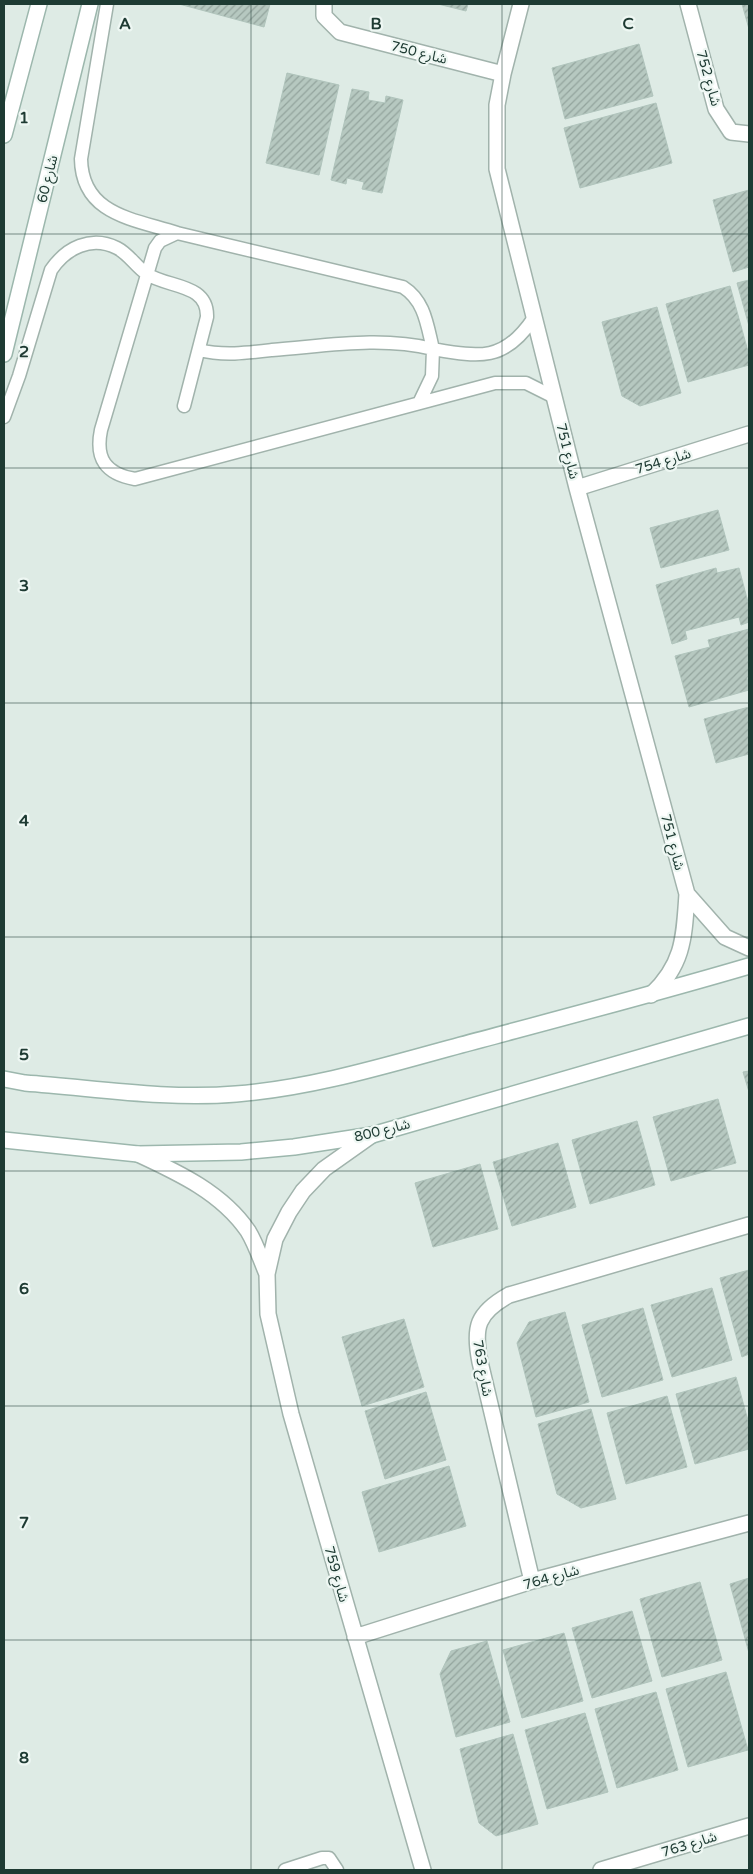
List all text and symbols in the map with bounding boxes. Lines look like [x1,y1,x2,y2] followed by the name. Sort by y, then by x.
[119,14,131,34] text: A
[370,14,382,34] text: B
[622,14,634,34] text: C
[389,37,449,70] street label: شارع 750
[691,48,725,109] street label: شارع 752
[19,108,29,128] text: 1
[33,154,64,205] street label: شارع 60
[19,342,29,362] text: 2
[550,421,583,481] street label: شارع 751
[633,445,694,480] street label: شارع 754
[19,576,29,596] text: 3
[19,811,29,831] text: 4
[655,812,688,873] street label: شارع 751
[19,1045,29,1065] text: 5
[352,1115,412,1148] street label: شارع 800
[19,1279,29,1299] text: 6
[467,1338,496,1398] street label: شارع 763
[19,1513,29,1533] text: 7
[319,1544,353,1605] street label: شارع 759
[521,1561,582,1595] street label: شارع 764
[19,1748,29,1768] text: 8
[659,1828,720,1863] street label: شارع 763

